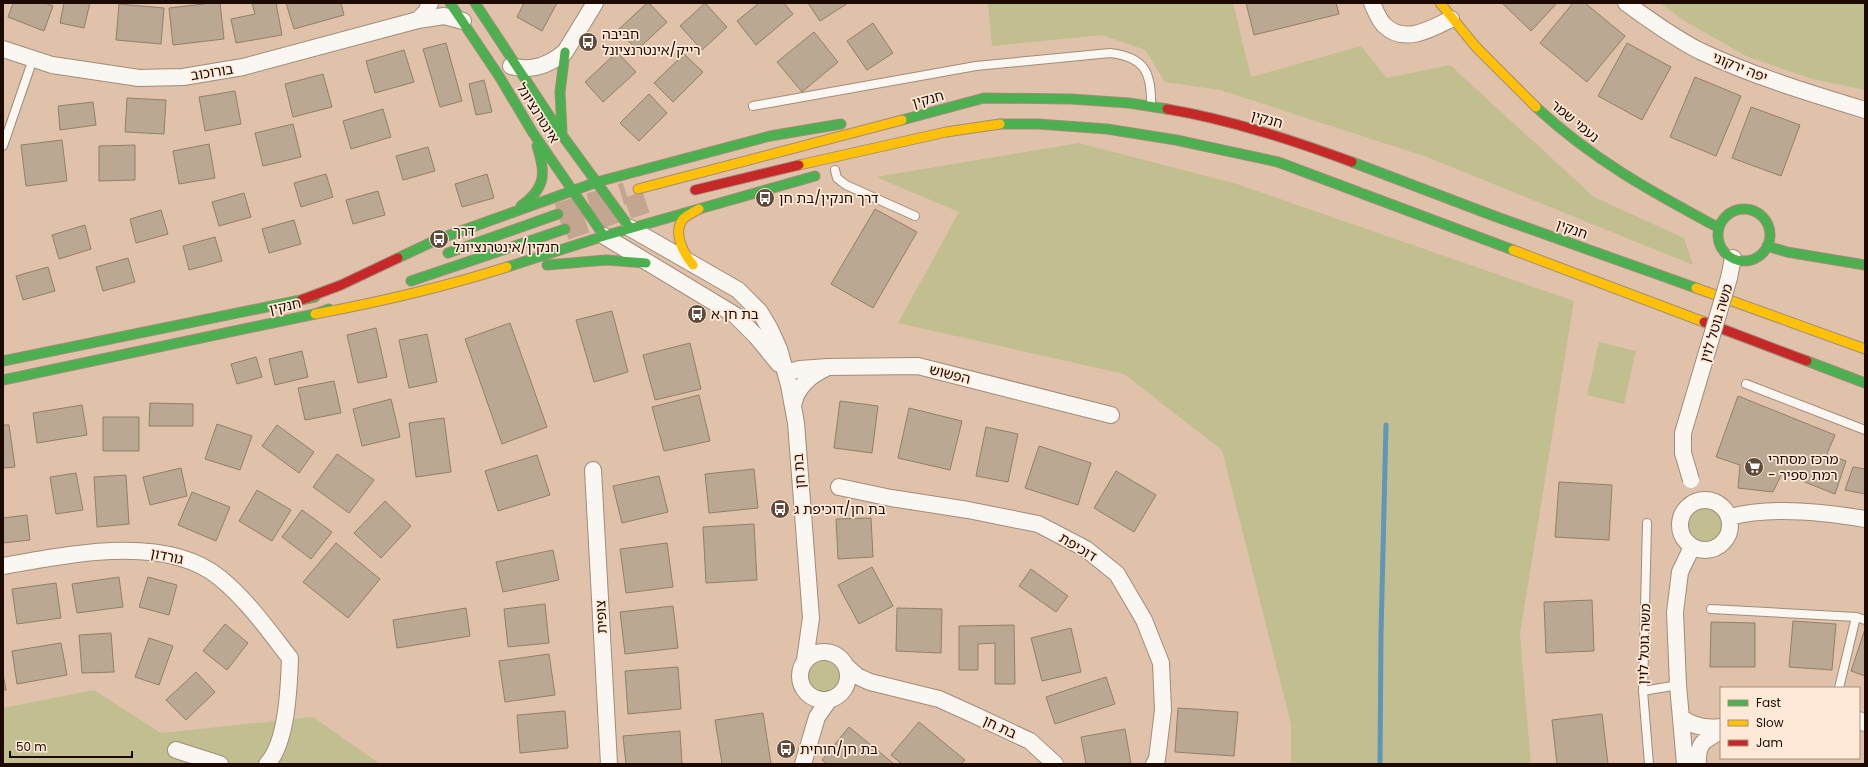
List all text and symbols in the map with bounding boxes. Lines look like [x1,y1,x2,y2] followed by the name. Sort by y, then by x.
[602,24,701,60] place label: חביבה רייק/אינטרנציונל
[577,31,599,53] bus stop icon: חביבה רייק/אינטרנציונל
[1709,47,1771,87] street label: יפה ירקוני
[189,59,235,85] street label: בורוכוב
[512,79,564,147] street label: אינטרנציונל
[910,85,946,113] street label: חנקין
[1546,95,1604,147] street label: נעמי שמר
[1249,105,1285,133] street label: חנקין
[754,187,776,209] bus stop icon: דרך חנקין/בת חן
[779,188,879,208] place label: דרך חנקין/בת חן
[1554,214,1590,244] street label: חנקין
[453,221,559,257] place label: דרך חנקין/אינטרנציונל
[428,228,450,250] bus stop icon: דרך חנקין/אינטרנציונל
[1695,281,1737,365] street label: משה גוטל לוין
[267,293,303,319] street label: חנקין
[686,303,708,325] bus stop icon: בת חן א
[711,304,759,324] place label: בת חן א
[927,359,973,389] street label: הפשוש
[1768,449,1839,485] place label: מרכז מסחרי - רמת ספיר
[788,453,810,489] street label: בת חן
[1743,456,1765,478] supermarket icon: מרכז מסחרי - רמת ספיר
[769,498,791,520] bus stop icon: בת חן/דוכיפת ג
[794,499,886,519] place label: בת חן/דוכיפת ג
[1055,528,1101,566] street label: דוכיפת
[149,543,185,569] street label: גורדון
[590,600,612,634] street label: צופית
[1633,603,1655,685] street label: משה גוטל לוין
[1720,687,1860,759] legend
[1756,694,1781,711] text: Fast
[980,710,1020,744] street label: בת חן
[1756,714,1784,731] text: Slow
[10,733,132,759] scale bar
[1756,734,1783,751] text: Jam
[16,738,47,755] text: 50 m
[775,738,797,760] bus stop icon: בת חן/חוחית
[800,739,878,759] place label: בת חן/חוחית

